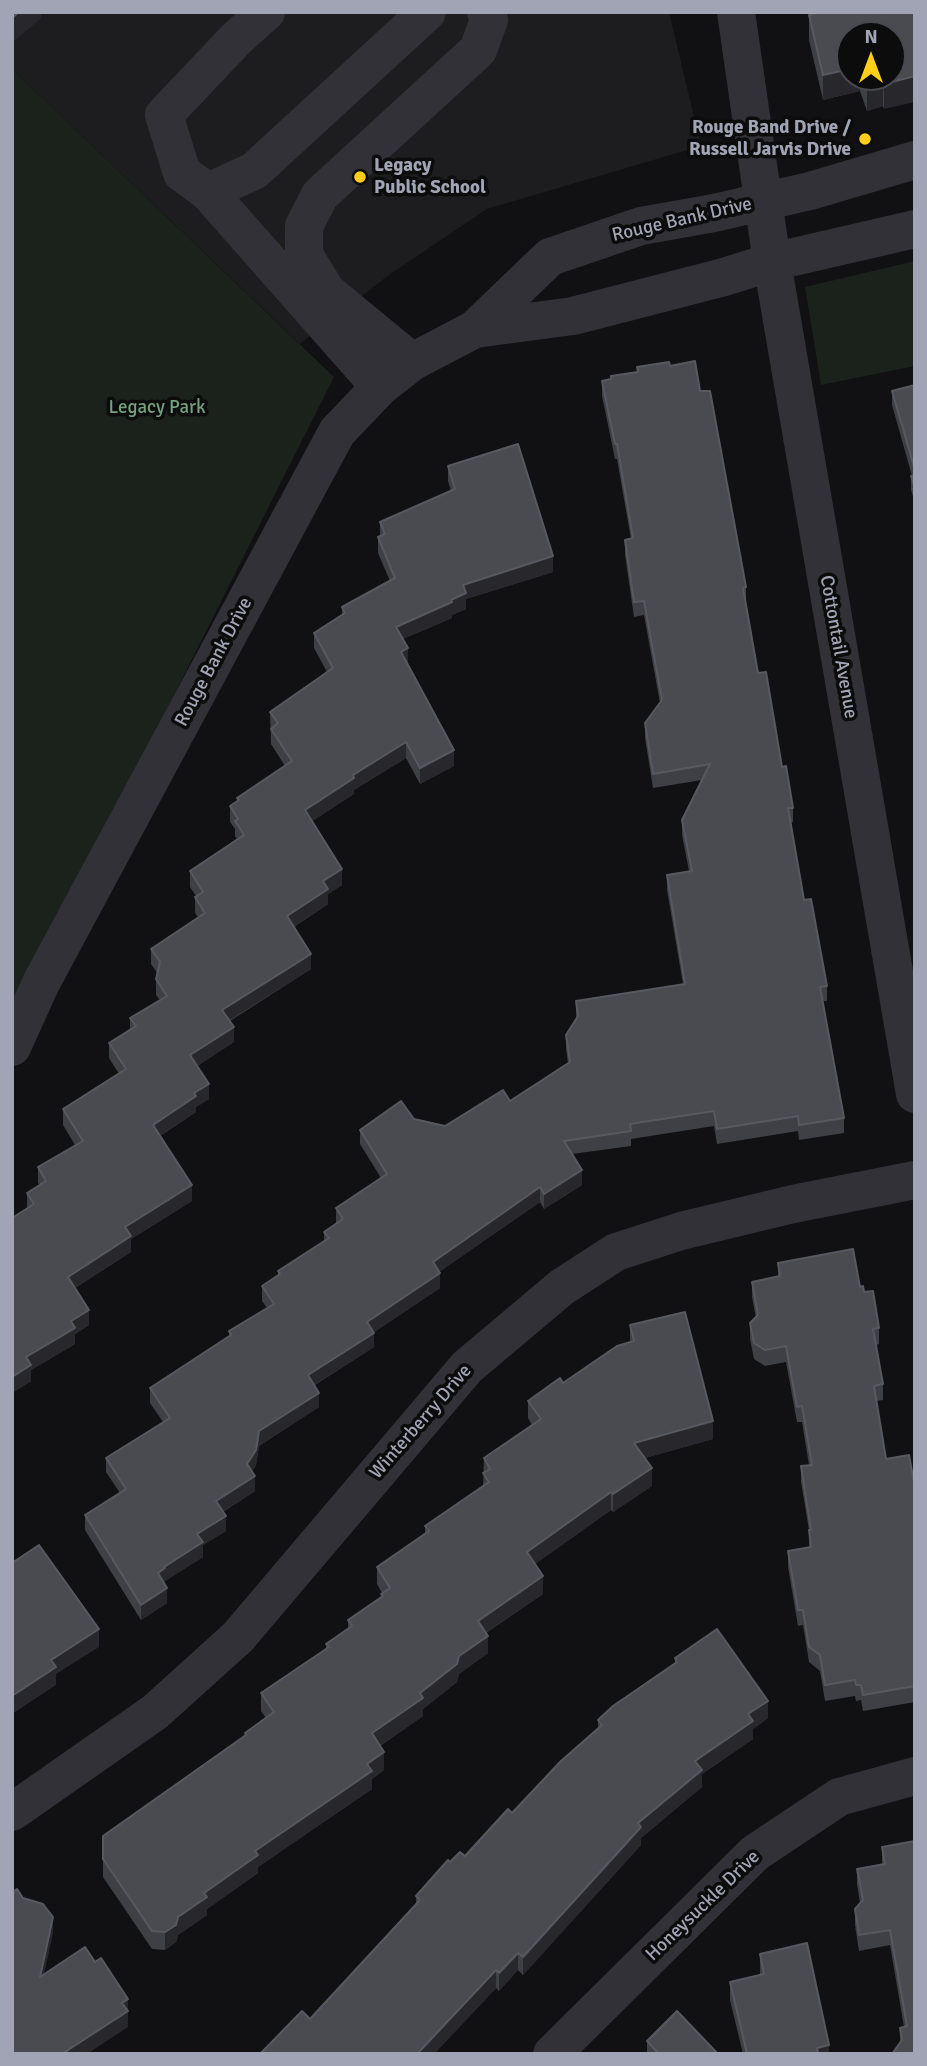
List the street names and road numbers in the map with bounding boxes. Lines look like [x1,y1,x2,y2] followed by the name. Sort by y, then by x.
[610,193,754,247] street label: Rouge Bank Drive
[814,574,862,720] street label: Cottontail Avenue
[170,594,258,730] street label: Rouge Bank Drive
[365,1360,477,1484] street label: Winterberry Drive
[641,1846,765,1966] street label: Honeysuckle Drive

